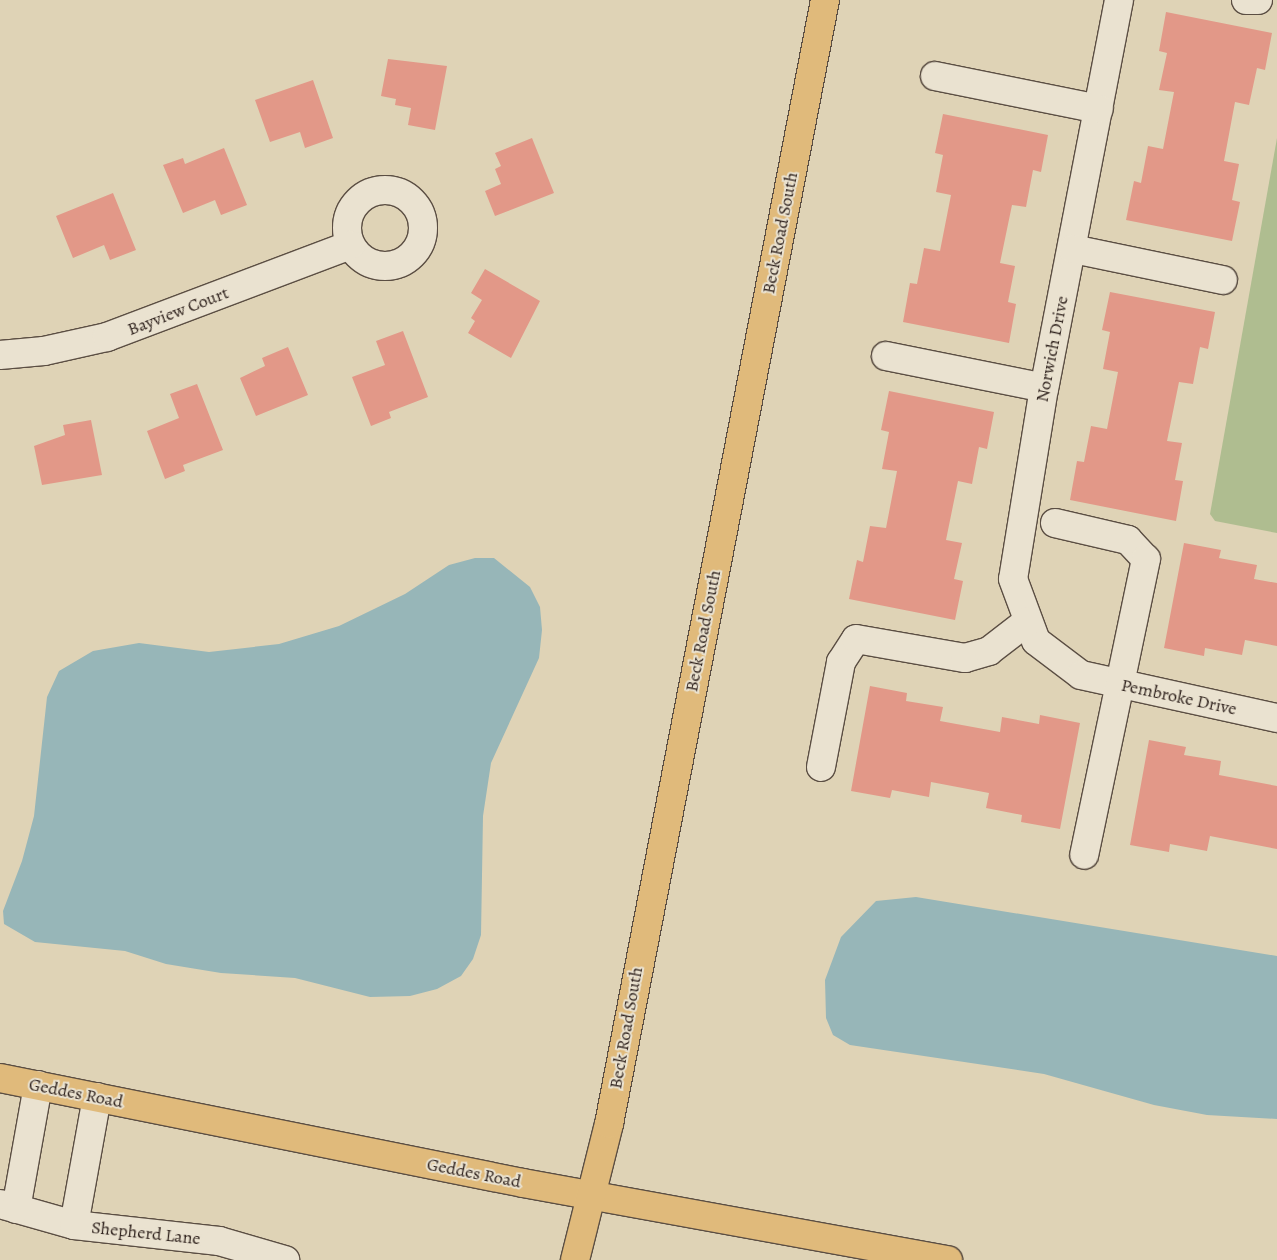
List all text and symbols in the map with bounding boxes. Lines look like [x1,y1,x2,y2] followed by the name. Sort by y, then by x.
[758,170,802,296] street label: Beck Road South
[124,282,232,340] street label: Bayview Court
[1031,294,1073,404] street label: Norwich Drive
[681,568,725,694] street label: Beck Road South
[1119,674,1239,720] street label: Pembroke Drive
[605,965,647,1091] street label: Beck Road South
[27,1073,125,1113] street label: Geddes Road
[425,1153,523,1193] street label: Geddes Road
[90,1217,202,1249] street label: Shepherd Lane

